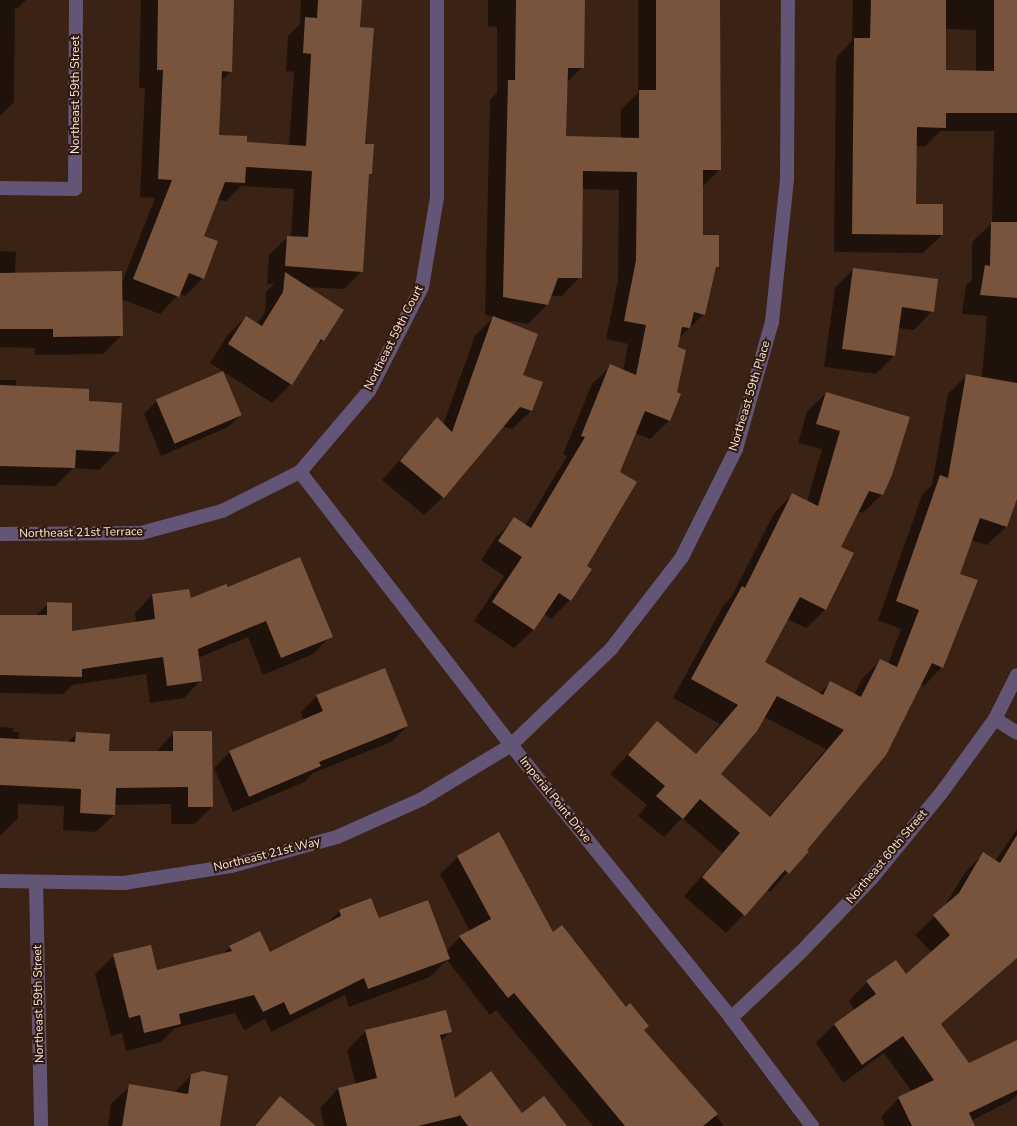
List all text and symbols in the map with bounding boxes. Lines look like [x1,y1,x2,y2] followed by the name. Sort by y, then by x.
[69,36,83,154] street label: Northeast 59th Street
[361,283,427,393] street label: Northeast 59th Court
[726,339,774,453] street label: Northeast 59th Place
[19,525,143,541] street label: Northeast 21st Terrace
[516,754,594,846] street label: Imperial Point Drive
[844,807,930,907] street label: Northeast 60th Street
[212,835,322,875] street label: Northeast 21st Way
[31,945,47,1063] street label: Northeast 59th Street

